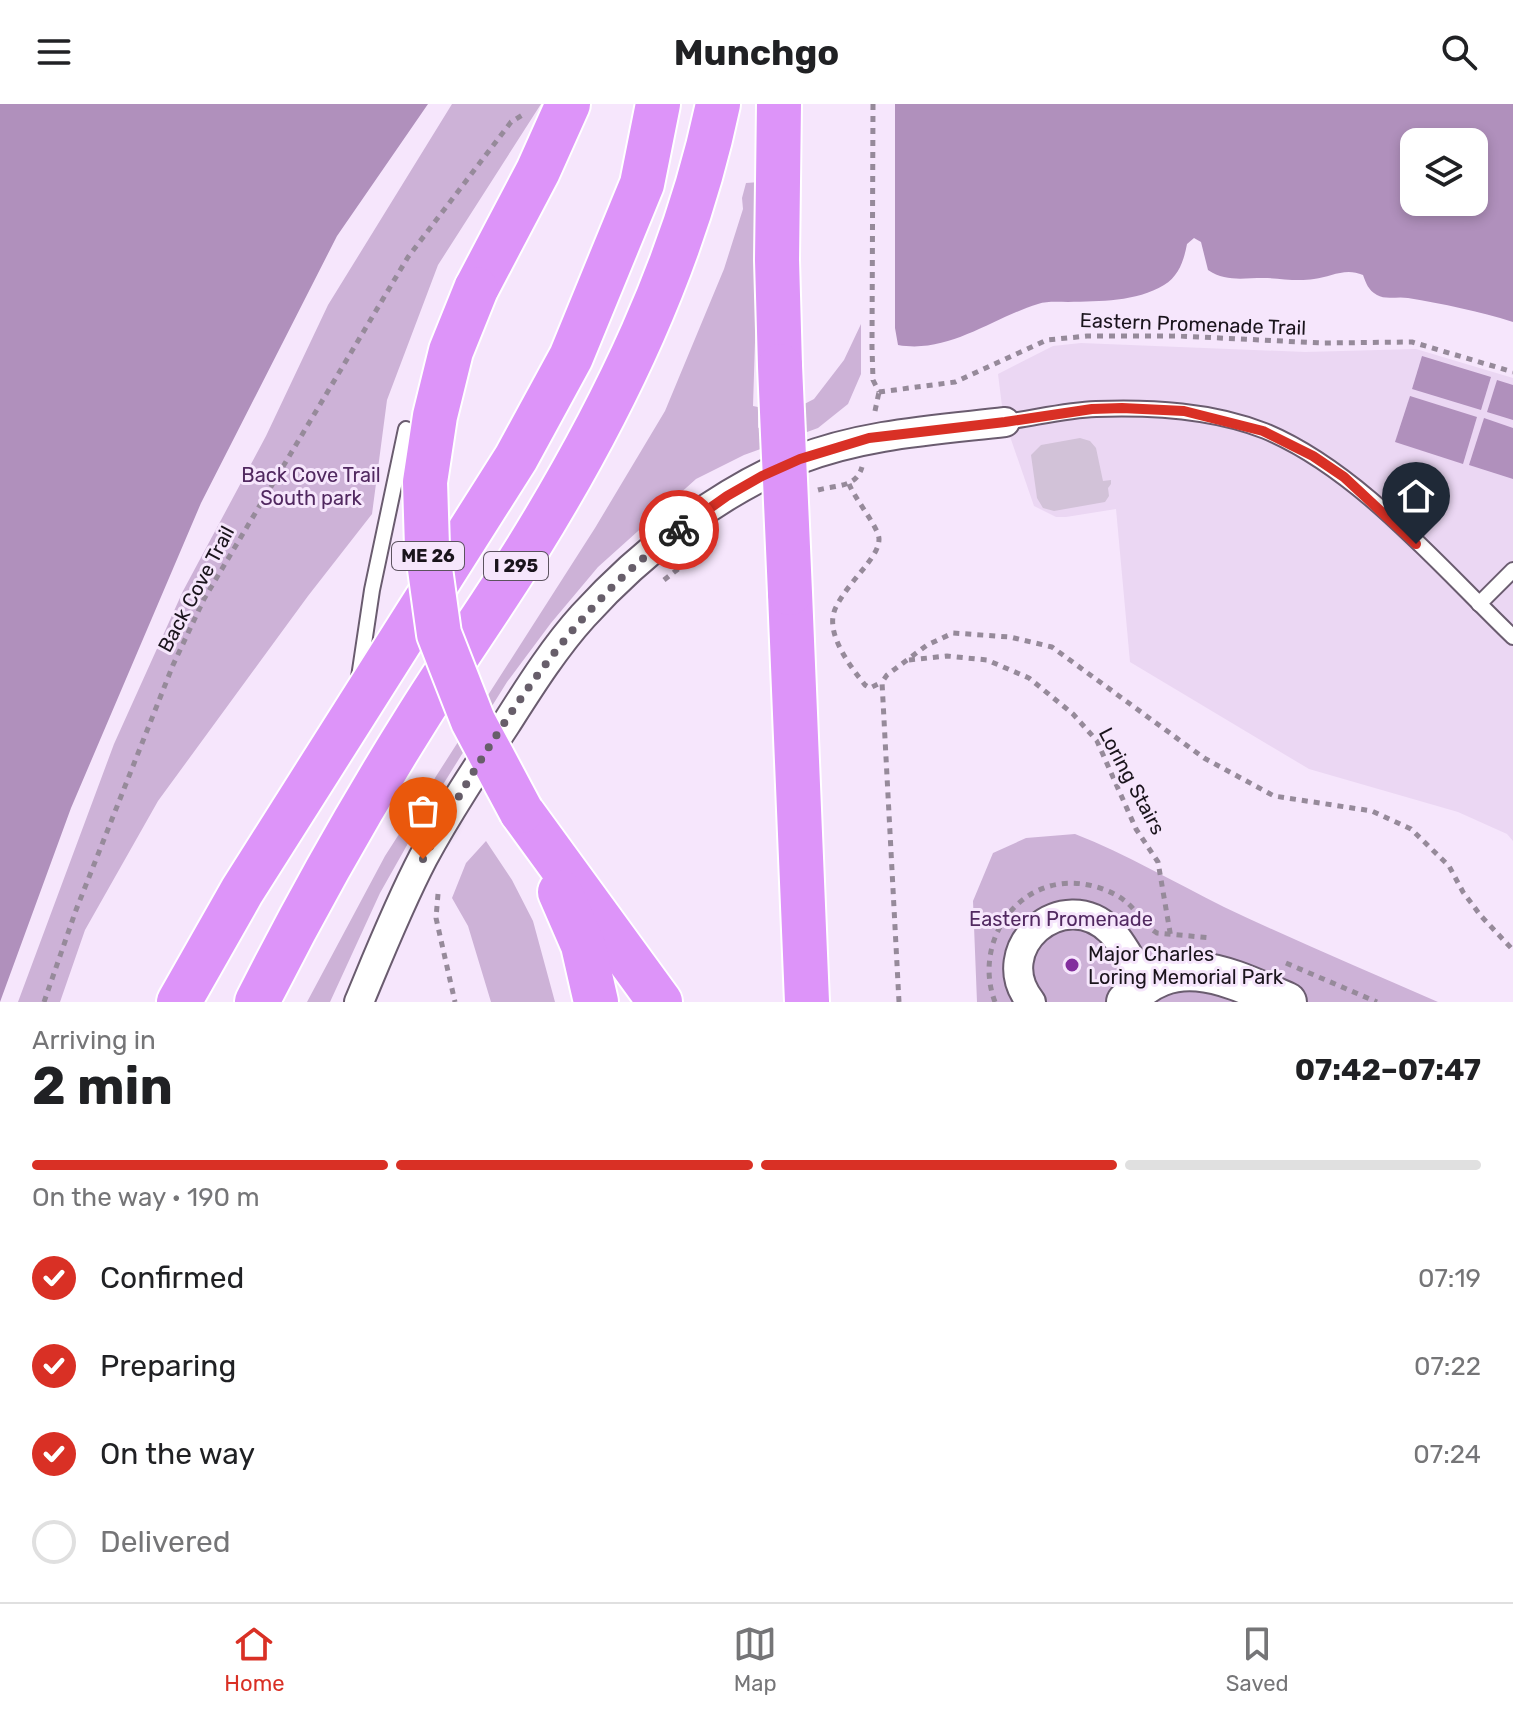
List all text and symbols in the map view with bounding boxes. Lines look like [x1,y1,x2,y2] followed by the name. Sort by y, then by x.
[32,30,76,74] icon: menu
[1437,30,1481,74] icon: search
[674,31,839,74] text: Munchgo
[1400,128,1488,216] map controls
[1400,128,1488,216] button: layers
[1079,308,1307,340] street label: Eastern Promenade Trail
[1382,462,1450,544] pin
[241,463,381,510] park label: Back Cove Trail South park
[1394,474,1438,518] icon: home
[639,490,719,570] courier
[657,508,701,552] icon: bike
[153,522,239,656] street label: Back Cove Trail
[392,542,464,570] road number: ME 26
[484,552,548,580] road number: I 295
[1094,723,1170,839] street label: Loring Stairs
[389,777,457,859] pin
[401,789,445,833] icon: bag
[969,907,1153,931] park label: Eastern Promenade
[1088,942,1284,989] place label: Major Charles Loring Memorial Park
[1063,956,1081,974] marker: Major Charles Loring Memorial Park
[32,1025,156,1056] text: Arriving in
[1295,1052,1481,1088] text: 07:42–07:47
[32,1055,173,1117] text: 2 min
[32,1182,260,1213] text: On the way · 190 m
[32,1256,76,1300] icon: check
[100,1260,244,1296] text: Confirmed
[1418,1263,1481,1294] text: 07:19
[32,1344,76,1388] icon: check
[100,1348,236,1384] text: Preparing
[1414,1351,1481,1382] text: 07:22
[32,1432,76,1476] icon: check
[100,1436,255,1472] text: On the way
[1413,1439,1481,1470] text: 07:24
[100,1524,231,1560] text: Delivered
[224,1622,285,1697] tab: Home
[733,1622,777,1697] tab: Map
[1226,1622,1289,1697] tab: Saved

